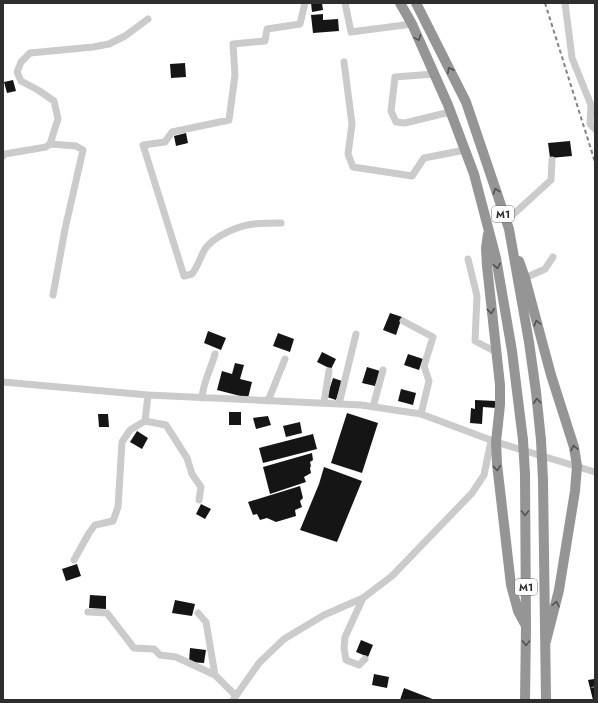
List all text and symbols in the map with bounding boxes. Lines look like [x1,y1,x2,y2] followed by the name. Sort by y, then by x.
[413,33,421,41] one-way arrow
[447,67,455,74] one-way arrow
[492,188,501,195] one-way arrow
[492,206,514,222] road number: M1
[493,262,501,269] one-way arrow
[487,308,496,314] one-way arrow
[533,320,542,327] one-way arrow
[533,398,542,404] one-way arrow
[570,444,578,451] one-way arrow
[493,465,502,471] one-way arrow
[521,510,529,516] one-way arrow
[515,579,537,595] road number: M1
[551,600,559,607] one-way arrow
[522,640,530,646] one-way arrow

